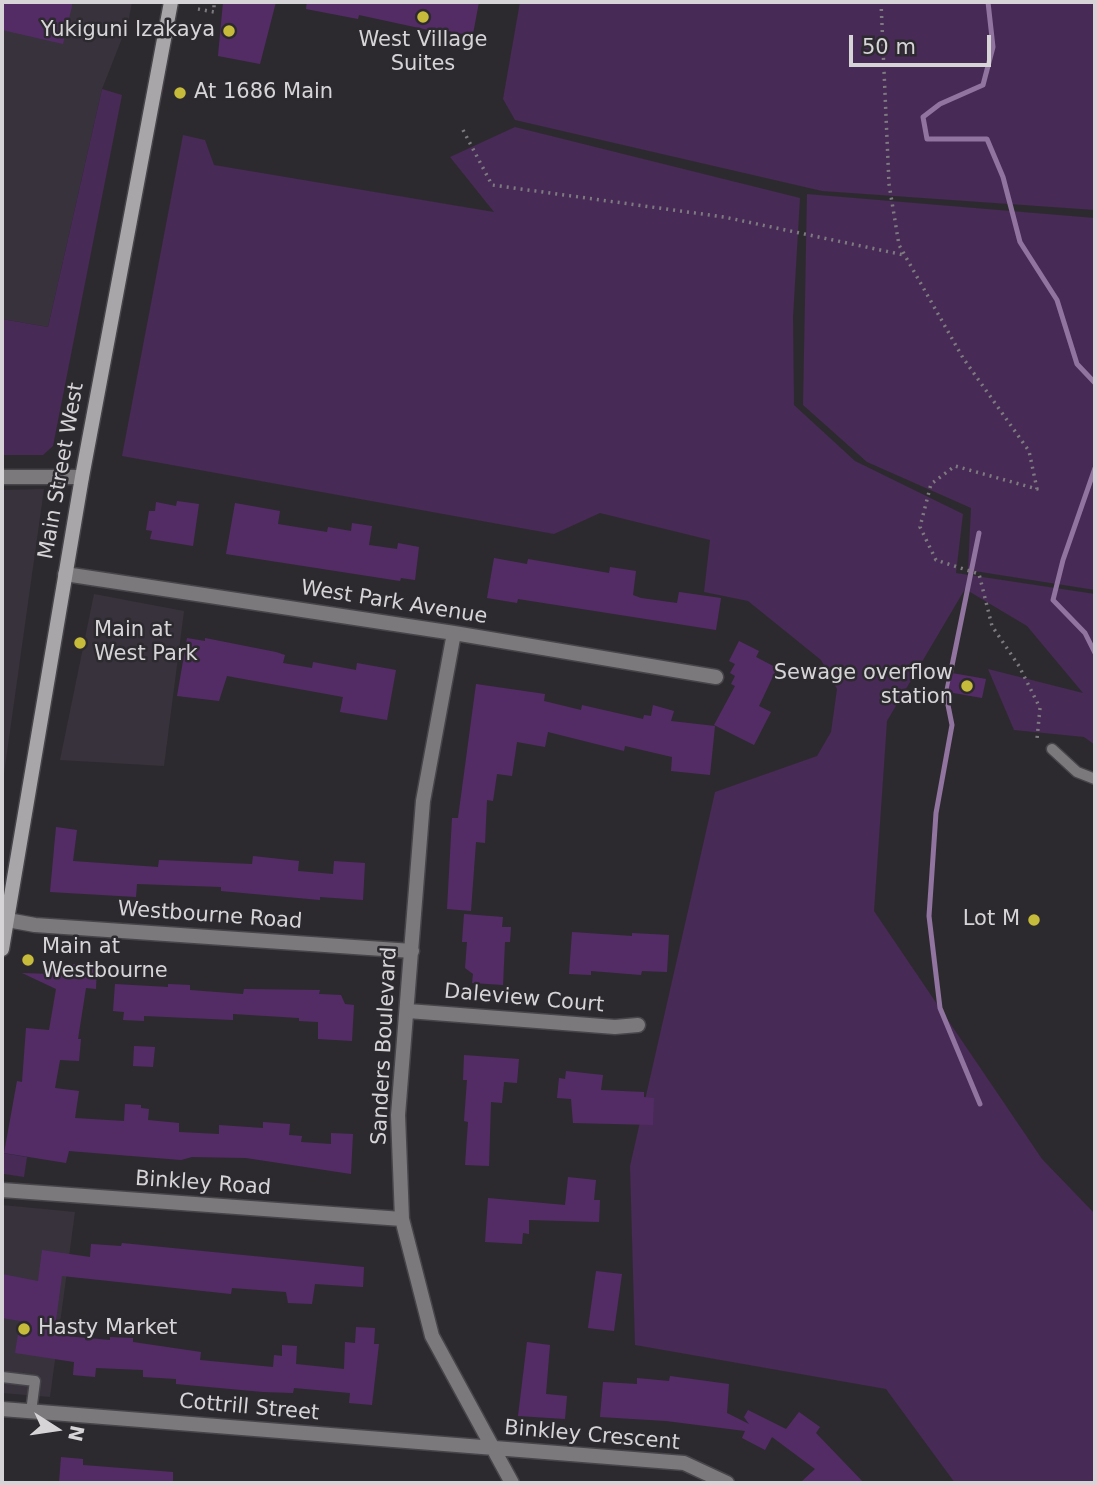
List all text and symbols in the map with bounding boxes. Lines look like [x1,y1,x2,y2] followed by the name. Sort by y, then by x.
[415,9,431,25] marker: West Village Suites
[41,18,215,44] place label: Yukiguni Izakaya
[852,21,994,65] scale bar
[221,23,237,39] marker: Yukiguni Izakaya
[359,28,487,78] place label: West Village Suites
[862,35,916,59] text: 50 m
[194,80,333,106] place label: At 1686 Main
[172,85,188,101] marker: At 1686 Main
[34,381,90,561] street label: Main Street West
[299,576,489,630] street label: West Park Avenue
[94,618,198,668] place label: Main at West Park
[72,635,88,651] marker: Main at West Park
[774,661,953,711] place label: Sewage overflow station
[959,678,975,694] marker: Sewage overflow station
[117,897,303,935] street label: Westbourne Road
[963,907,1020,933] place label: Lot M
[1026,912,1042,928] marker: Lot M
[42,935,168,985] place label: Main at Westbourne
[367,946,403,1146] street label: Sanders Boulevard
[20,952,36,968] marker: Main at Westbourne
[443,979,605,1019] street label: Daleview Court
[134,1167,272,1201] street label: Binkley Road
[38,1316,177,1342] place label: Hasty Market
[16,1321,32,1337] marker: Hasty Market
[178,1389,320,1427] street label: Cottrill Street
[21,1394,91,1464] north arrow
[503,1416,681,1456] street label: Binkley Crescent
[64,1423,89,1443] text: N

